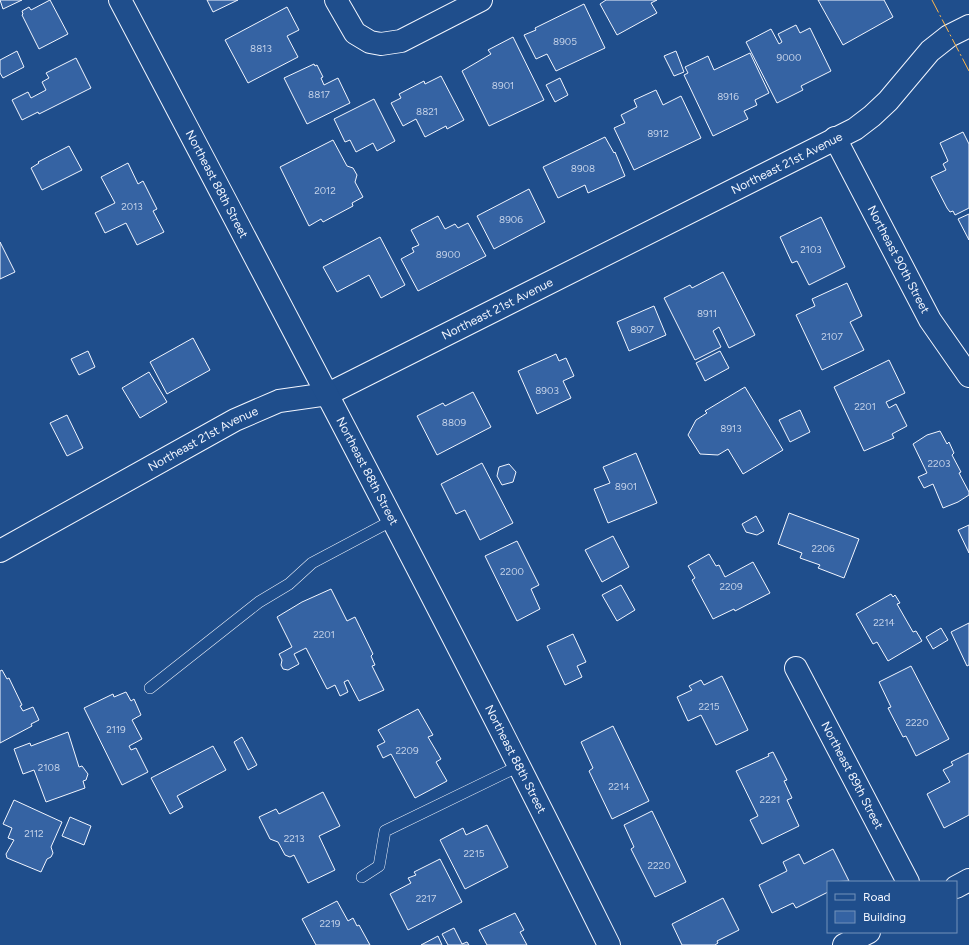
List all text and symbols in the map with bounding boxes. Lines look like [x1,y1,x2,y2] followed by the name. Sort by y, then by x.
[553,35,577,48] house number: 8905
[250,42,272,55] house number: 8813
[777,51,801,64] house number: 9000
[492,79,514,92] house number: 8901
[308,88,331,101] house number: 8817
[717,90,739,103] house number: 8916
[416,105,438,118] house number: 8821
[647,127,669,140] house number: 8912
[183,128,251,241] street label: Northeast 88th Street
[729,129,845,197] street label: Northeast 21st Avenue
[571,162,595,175] house number: 8908
[314,184,336,197] house number: 2012
[121,200,143,213] house number: 2013
[864,203,933,316] street label: Northeast 90th Street
[499,213,523,226] house number: 8906
[800,243,822,256] house number: 2103
[436,248,460,261] house number: 8900
[439,275,556,343] street label: Northeast 21st Avenue
[697,307,717,320] house number: 8911
[630,323,654,336] house number: 8907
[821,330,843,343] house number: 2107
[535,384,559,397] house number: 8903
[854,400,876,413] house number: 2201
[146,404,261,474] street label: Northeast 21st Avenue
[333,415,401,528] street label: Northeast 88th Street
[442,416,467,429] house number: 8809
[720,422,742,435] house number: 8913
[927,457,951,470] house number: 2203
[615,480,637,493] house number: 8901
[811,542,835,555] house number: 2206
[500,565,524,578] house number: 2200
[719,580,743,593] house number: 2209
[873,616,895,629] house number: 2214
[313,628,335,641] house number: 2201
[698,700,720,713] house number: 2215
[482,702,549,816] street label: Northeast 88th Street
[905,716,929,729] house number: 2220
[818,719,886,832] street label: Northeast 89th Street
[106,723,126,736] house number: 2119
[395,744,419,757] house number: 2209
[38,761,60,774] house number: 2108
[608,780,630,793] house number: 2214
[760,793,780,806] house number: 2221
[24,827,44,840] house number: 2112
[284,832,304,845] house number: 2213
[463,847,485,860] house number: 2215
[647,859,671,872] house number: 2220
[827,881,957,933] legend
[863,890,891,904] text: Road
[416,892,437,905] house number: 2217
[863,910,906,924] text: Building
[320,917,341,930] house number: 2219

